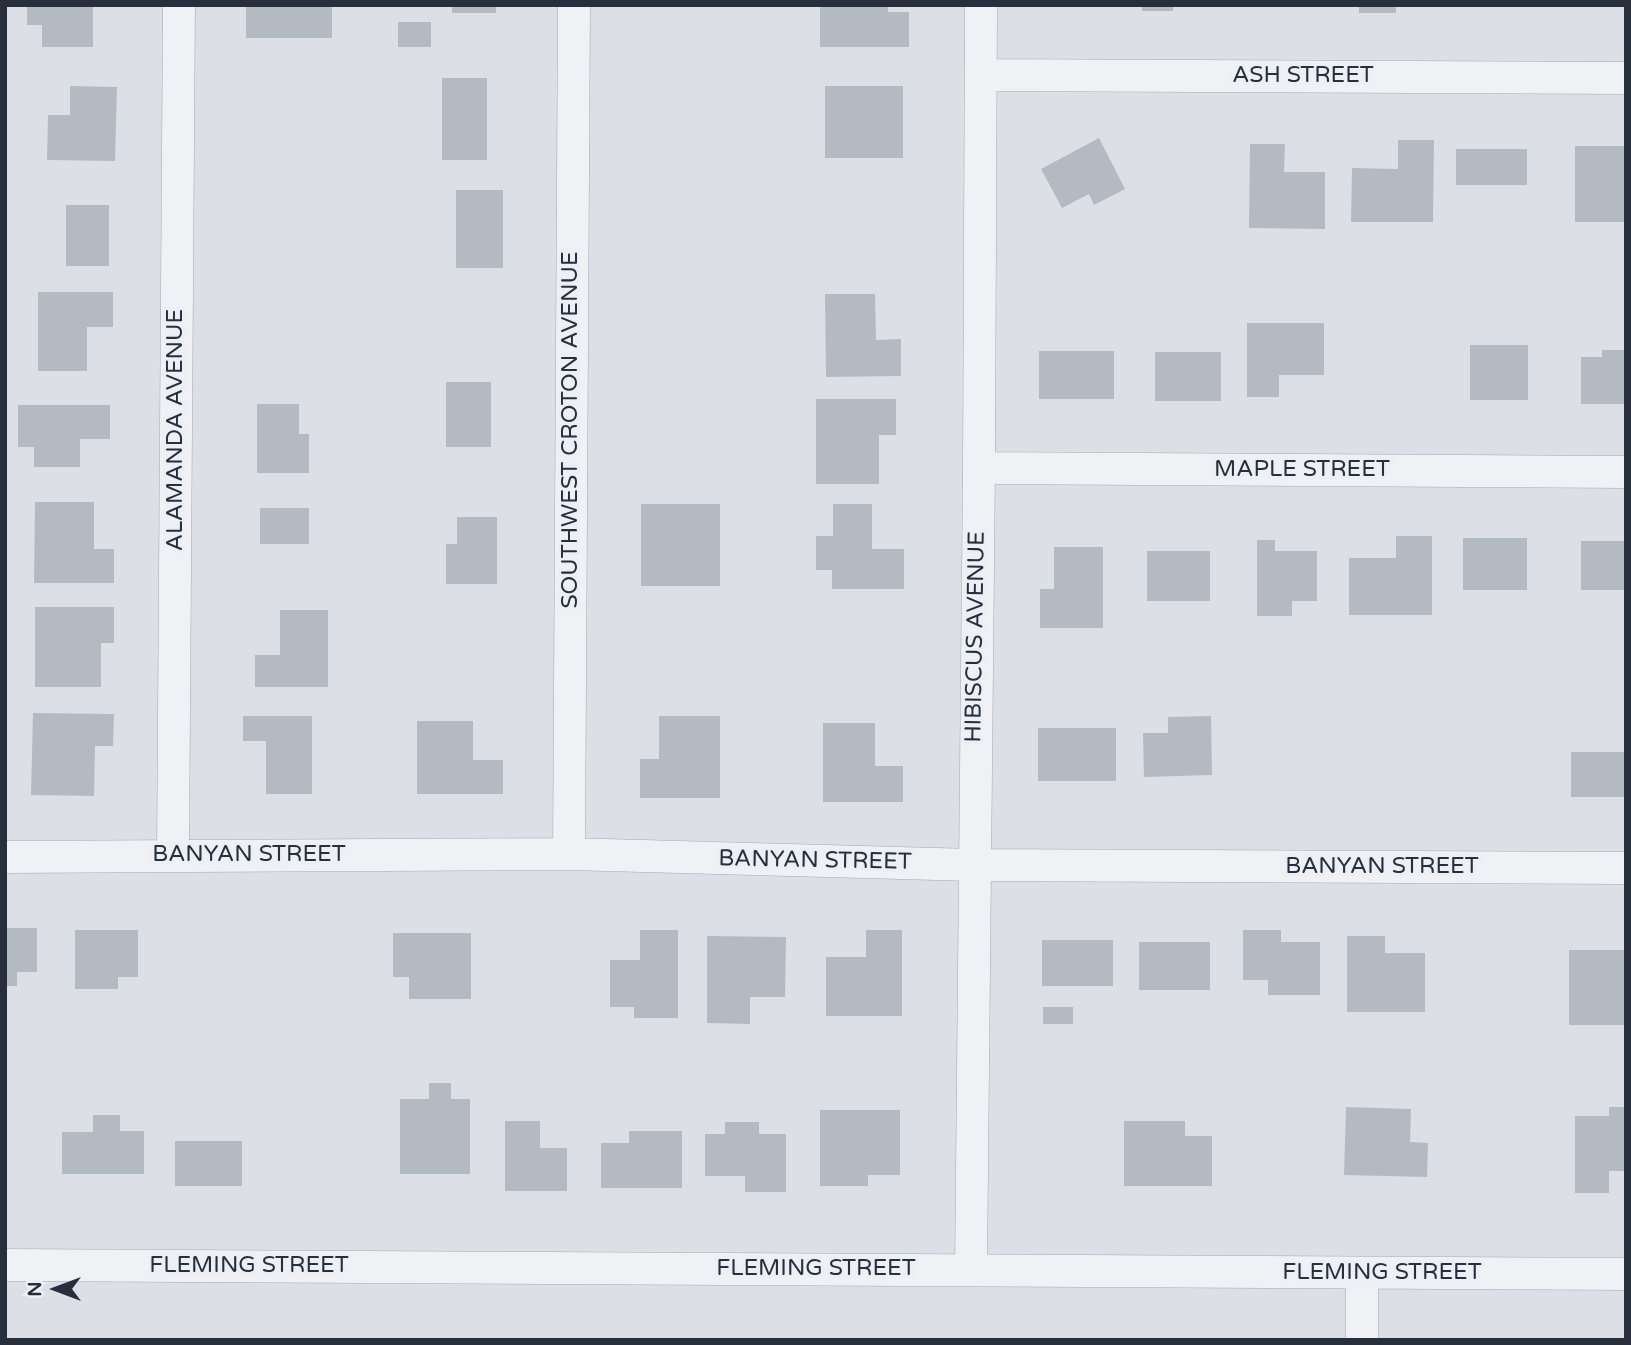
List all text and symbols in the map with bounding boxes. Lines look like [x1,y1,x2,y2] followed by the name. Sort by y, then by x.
[1232,62,1374,90] street label: ASH STREET
[557,251,585,609] street label: SOUTHWEST CROTON AVENUE
[162,309,190,551] street label: ALAMANDA AVENUE
[1214,456,1390,484] street label: MAPLE STREET
[960,531,992,743] street label: HIBISCUS AVENUE
[152,841,346,869] street label: BANYAN STREET
[718,846,912,876] street label: BANYAN STREET
[1285,853,1479,881] street label: BANYAN STREET
[149,1252,349,1280] street label: FLEMING STREET
[21,1254,91,1324] north arrow
[716,1255,916,1283] street label: FLEMING STREET
[1282,1259,1482,1287] street label: FLEMING STREET
[24,1281,46,1297] text: N

